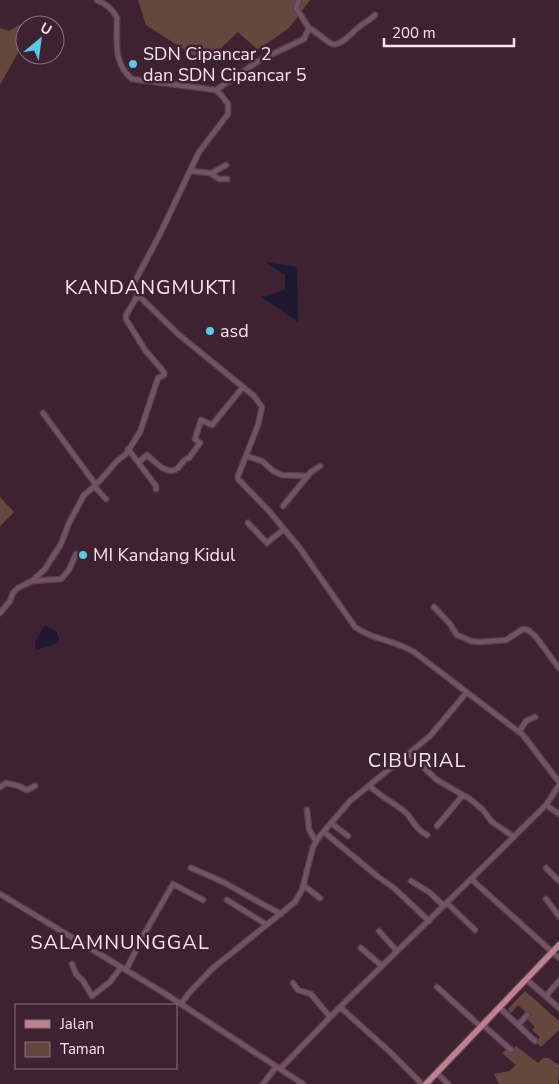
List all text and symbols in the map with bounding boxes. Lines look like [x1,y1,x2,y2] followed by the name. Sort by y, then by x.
[15,15,65,65] north arrow
[384,15,514,47] scale bar
[37,18,55,40] text: U
[392,23,436,43] text: 200 m
[143,42,306,87] place label: SDN Cipancar 2 dan SDN Cipancar 5
[127,58,139,70] marker: SDN Cipancar 2 dan SDN Cipancar 5
[65,274,237,301] district label: KANDANGMUKTI
[220,319,249,343] place label: asd
[204,325,216,337] marker: asd
[93,543,236,567] place label: MI Kandang Kidul
[77,549,89,561] marker: MI Kandang Kidul
[368,747,466,774] district label: CIBURIAL
[30,929,210,956] district label: SALAMNUNGGAL
[15,1004,178,1069] legend
[59,1014,94,1034] text: Jalan
[60,1039,105,1059] text: Taman

